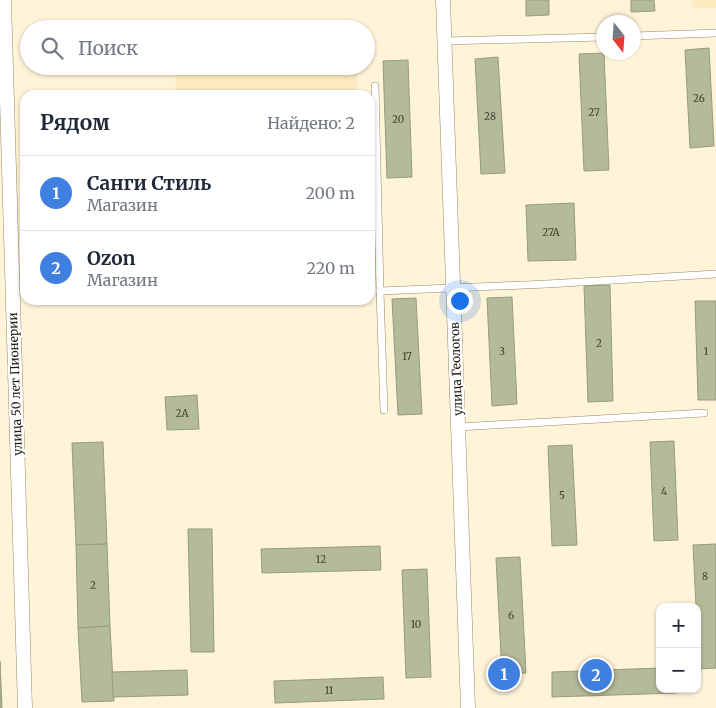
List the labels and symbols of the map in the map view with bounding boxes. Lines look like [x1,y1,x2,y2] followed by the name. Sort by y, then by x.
[596,15,641,60] north arrow
[693,92,705,105] house number: 26
[588,106,600,119] house number: 27
[484,110,496,123] house number: 28
[392,113,404,126] house number: 20
[542,226,561,239] house number: 27А
[447,288,473,314] your location
[5,312,25,456] street label: улица 50 лет Пионерии
[447,322,465,416] street label: улица Геологов
[596,337,602,350] house number: 2
[499,345,505,358] house number: 3
[704,345,709,358] house number: 1
[402,350,412,363] house number: 17
[175,407,189,420] house number: 2А
[661,485,667,498] house number: 4
[559,489,565,502] house number: 5
[316,553,326,566] house number: 12
[702,570,708,583] house number: 8
[90,579,96,592] house number: 2
[508,609,514,622] house number: 6
[411,618,421,631] house number: 10
[488,655,520,693] pin: 1
[580,656,612,694] pin: 2
[325,684,334,697] house number: 11

